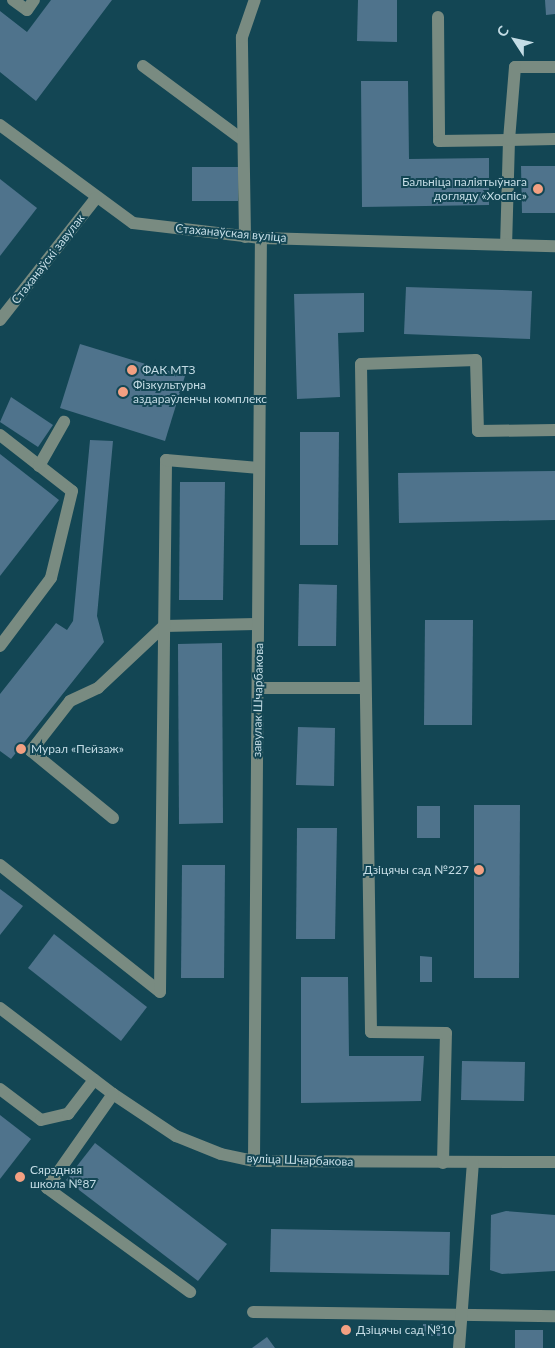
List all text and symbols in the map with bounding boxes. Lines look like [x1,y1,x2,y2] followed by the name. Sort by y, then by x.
[490,15,540,65] north arrow
[493,22,512,40] text: С
[402,175,527,203] place label: Бальніца паліятыўнага догляду «Хоспіс»
[531,182,545,196] marker: Бальніца паліятыўнага догляду «Хоспіс»
[8,211,88,307] street label: Стаханаўскі завулак
[175,221,287,245] street label: Стаханаўская вуліца
[142,363,195,377] place label: ФАК МТЗ
[126,364,138,376] marker: ФАК МТЗ
[133,378,267,406] place label: Фізкультурна аздараўленчы комплекс
[117,386,129,398] marker: Фізкультурна аздараўленчы комплекс
[250,643,266,757] street label: завулак Шчарбакова
[31,742,124,756] place label: Мурал «Пейзаж»
[15,743,27,755] marker: Мурал «Пейзаж»
[363,863,469,877] place label: Дзіцячы сад №227
[473,864,485,876] marker: Дзіцячы сад №227
[246,1151,354,1169] street label: вуліца Шчарбакова
[30,1163,96,1191] place label: Сярэдняя школа №87
[14,1171,26,1183] marker: Сярэдняя школа №87
[356,1323,455,1337] place label: Дзіцячы сад №10
[340,1324,352,1336] marker: Дзіцячы сад №10

